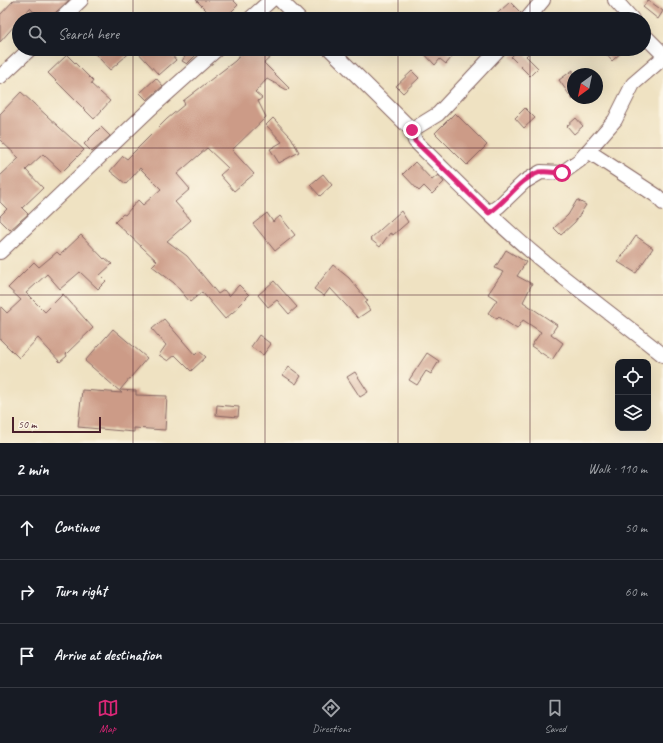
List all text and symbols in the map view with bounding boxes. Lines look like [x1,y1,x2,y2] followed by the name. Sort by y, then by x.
[12,12,651,56] search box
[26,23,48,45] icon: search
[58,25,119,44] text: Search here
[567,68,603,104] north arrow
[403,121,421,139] route end
[553,164,571,182] route start
[615,359,651,431] map controls
[615,359,651,395] button: locate
[615,395,651,431] button: layers
[12,415,101,434] scale bar
[18,417,37,431] text: 50 m
[16,459,49,480] text: 2 min
[588,461,647,477] text: Walk · 110 m
[16,517,38,539] icon: ahead
[54,518,99,537] text: Continue
[625,520,647,536] text: 50 m
[16,581,38,603] icon: right
[54,582,107,601] text: Turn right
[625,584,647,600] text: 60 m
[16,645,38,667] icon: arrive
[54,646,161,665] text: Arrive at destination
[97,697,119,735] tab: Map
[312,697,351,735] tab: Directions
[544,697,566,735] tab: Saved

